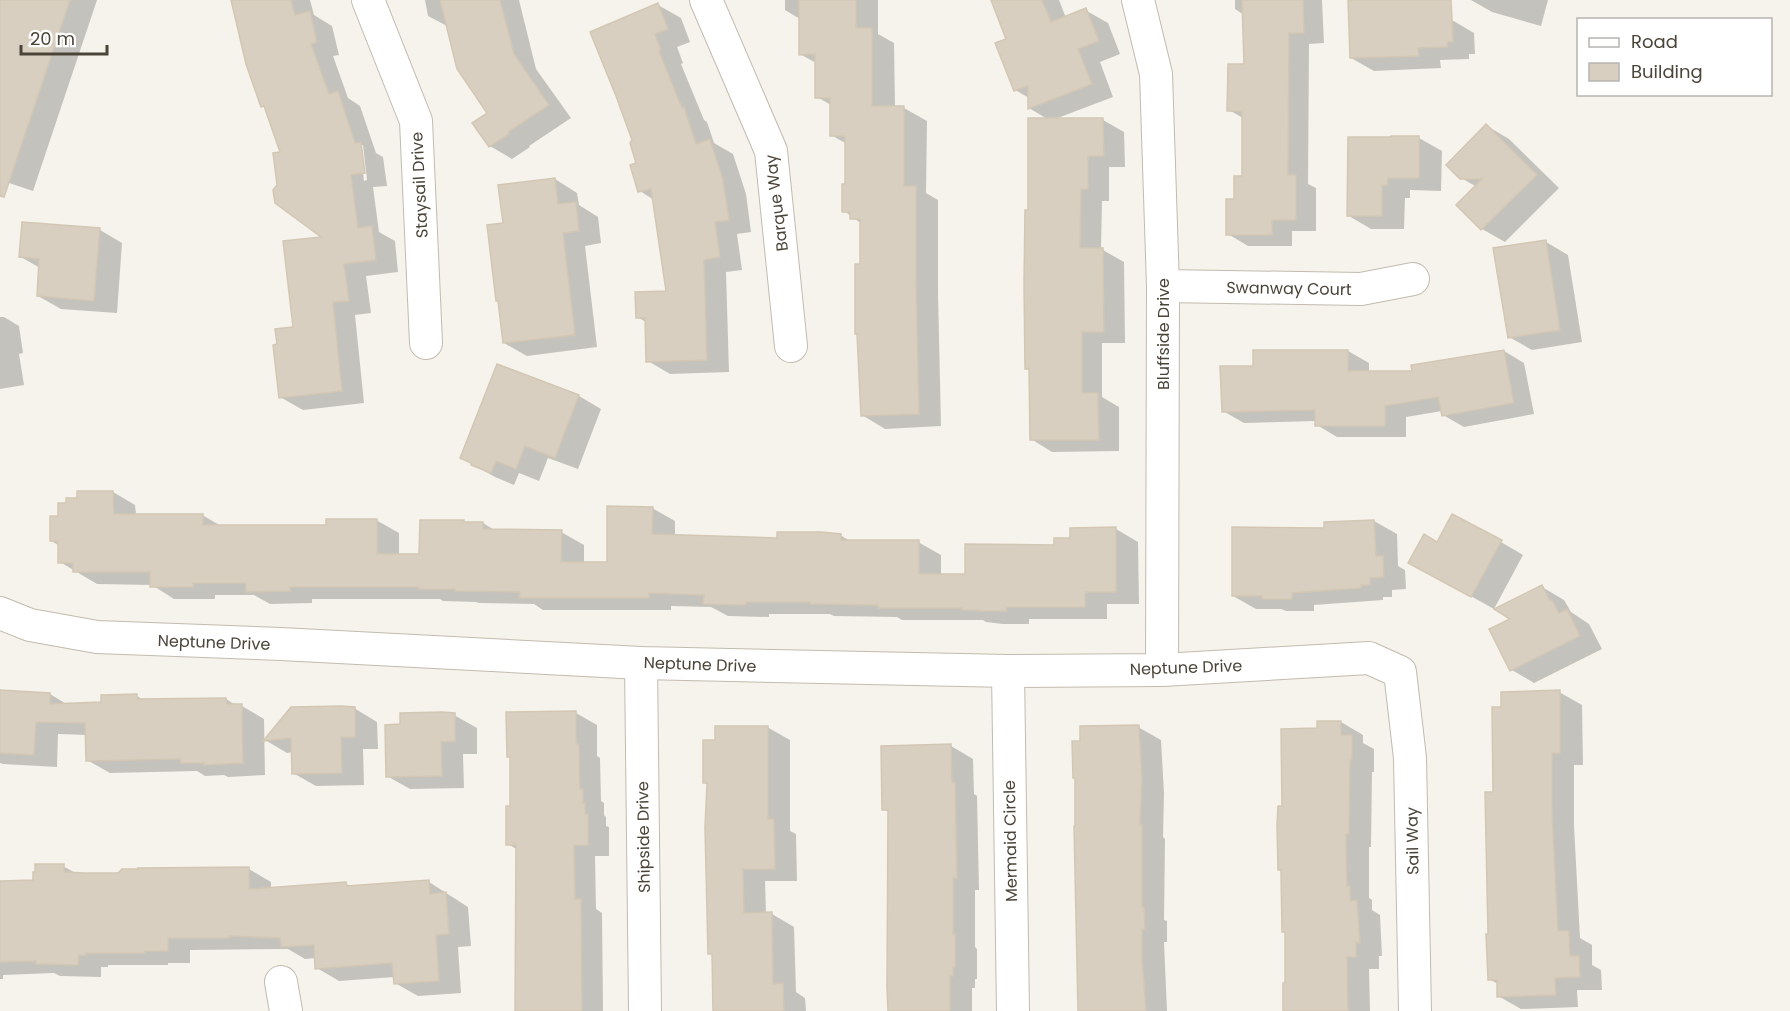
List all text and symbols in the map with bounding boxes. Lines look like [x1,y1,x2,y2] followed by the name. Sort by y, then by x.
[21,18,106,56] scale bar
[1577,18,1772,96] legend
[30,26,75,51] text: 20 m
[1631,29,1678,54] text: Road
[1631,59,1703,84] text: Building
[405,131,434,239] street label: Staysail Drive
[759,153,794,253] street label: Barque Way
[1226,276,1352,301] street label: Swanway Court
[1152,278,1175,390] street label: Bluffside Drive
[157,629,271,656] street label: Neptune Drive
[643,651,757,678] street label: Neptune Drive
[1129,654,1243,681] street label: Neptune Drive
[998,780,1023,902] street label: Mermaid Circle
[631,781,656,893] street label: Shipside Drive
[1400,807,1425,875] street label: Sail Way

